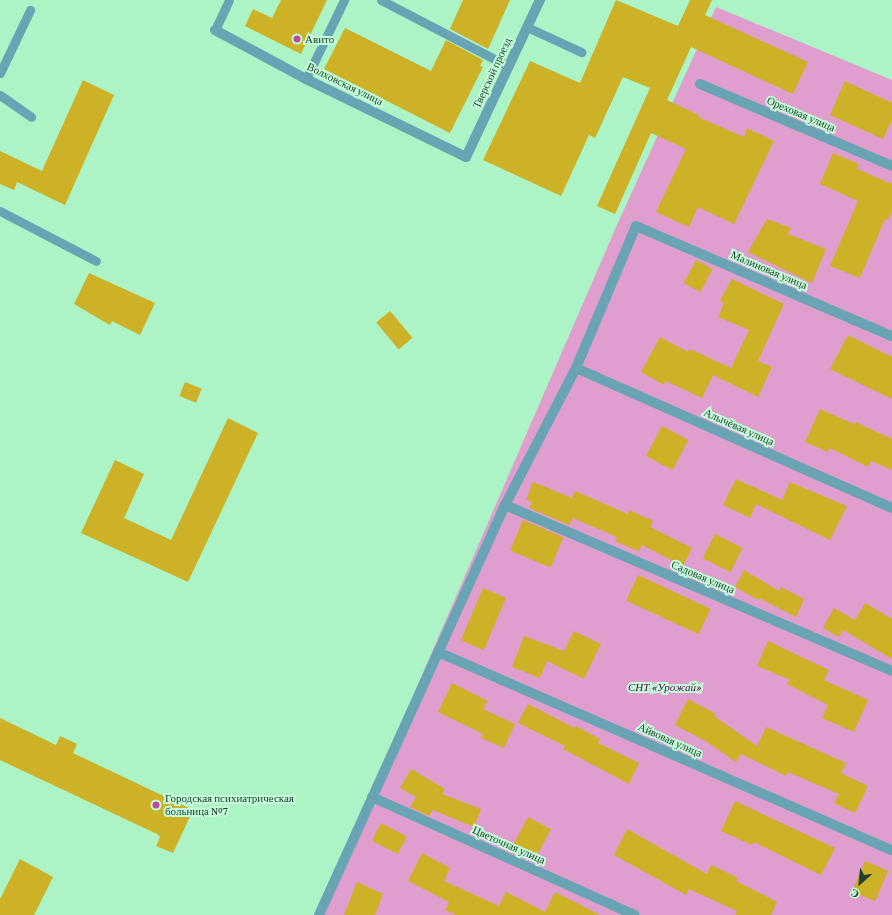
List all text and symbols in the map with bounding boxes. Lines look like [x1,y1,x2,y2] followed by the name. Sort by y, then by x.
[305,32,334,46] place label: Авито
[292,34,302,44] marker: Авито
[470,36,514,110] street label: Тверской проезд
[305,60,385,108] street label: Волховская улица
[765,94,837,134] street label: Ореховая улица
[729,248,809,292] street label: Малиновая улица
[702,406,776,448] street label: Алычёвая улица
[669,558,737,596] street label: Садовая улица
[628,680,702,694] park label: СНТ «Урожай»
[636,720,704,760] street label: Айвовая улица
[165,792,294,818] place label: Городская психиатрическая больница №7
[150,799,162,811] marker: Городская психиатрическая больница №7
[470,823,548,867] street label: Цветочная улица
[840,863,880,903] north arrow
[848,887,861,901] text: С

